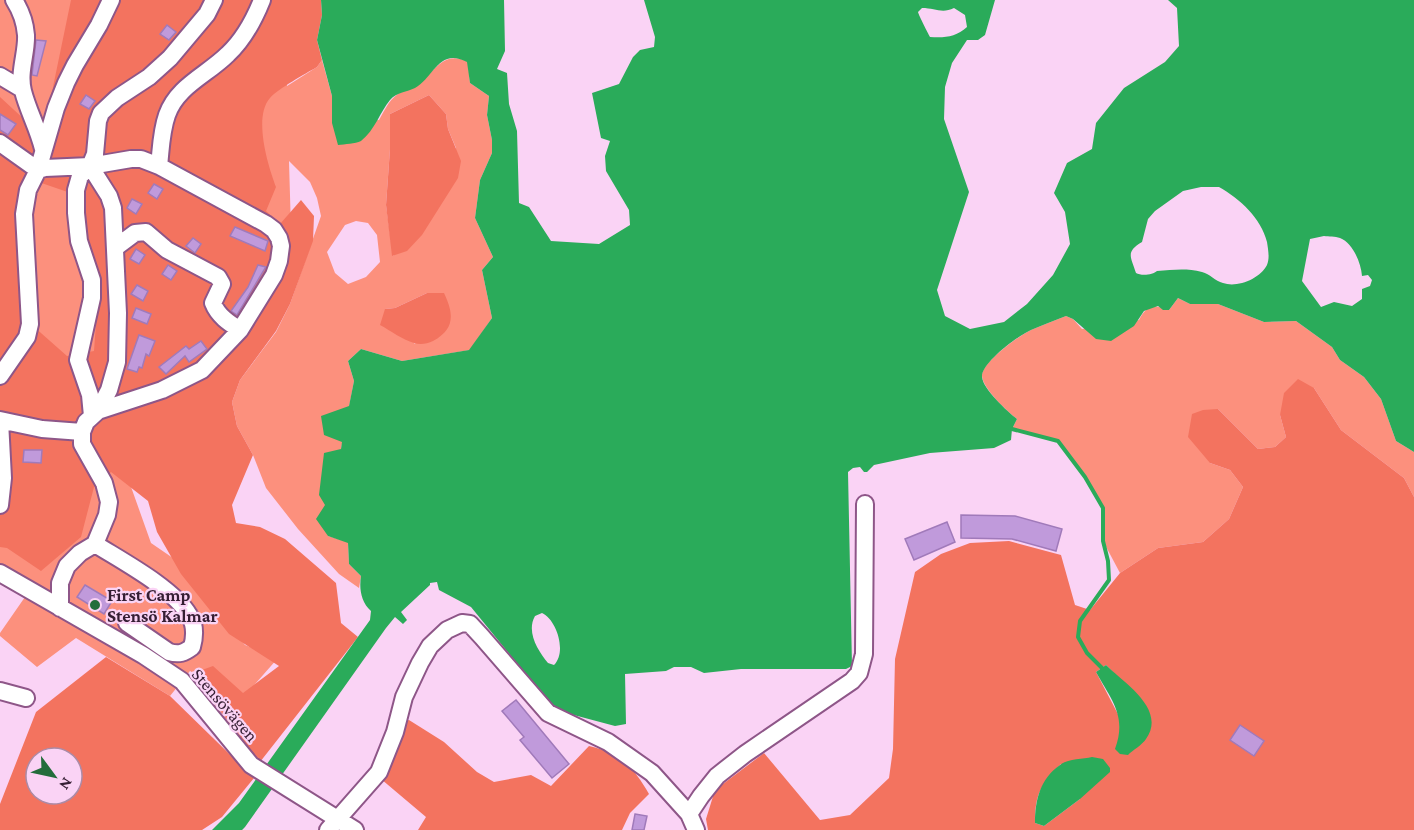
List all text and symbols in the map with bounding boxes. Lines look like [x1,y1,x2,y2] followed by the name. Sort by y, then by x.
[107,585,218,626] place label: First Camp Stensö Kalmar
[88,598,102,612] marker: First Camp Stensö Kalmar
[188,664,262,746] street label: Stensövägen
[24,746,84,806] north arrow
[56,775,76,793] text: N

